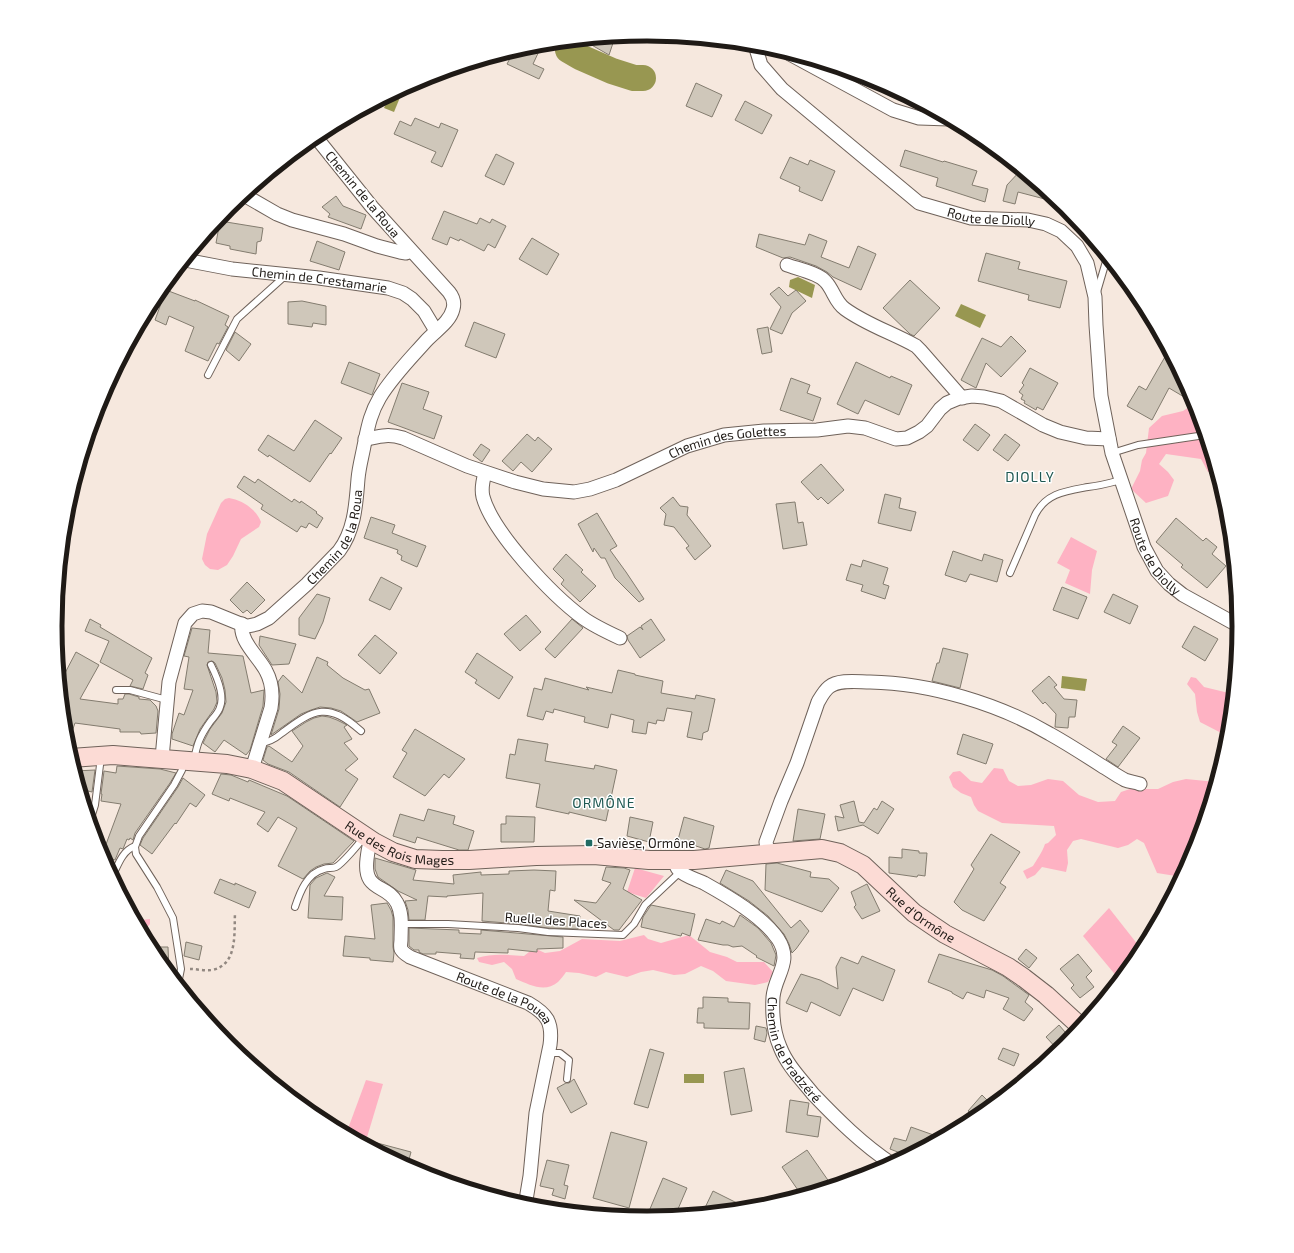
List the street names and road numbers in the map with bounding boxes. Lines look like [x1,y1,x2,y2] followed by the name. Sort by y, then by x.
[322,147,404,241] street label: Chemin de la Roua
[945,204,1037,229] street label: Route de Diolly
[251,263,388,296] street label: Chemin de Crestamarie
[666,423,786,462] street label: Chemin des Golettes
[303,489,365,588] street label: Chemin de la Roua
[1127,515,1184,598] street label: Route de Diolly
[342,817,454,868] street label: Rue des Rois Mages
[883,883,958,946] street label: Rue d'Ormône
[504,908,608,932] street label: Ruelle des Places
[454,968,556,1026] street label: Route de la Pouea
[765,996,825,1106] street label: Chemin de Pradzéré

